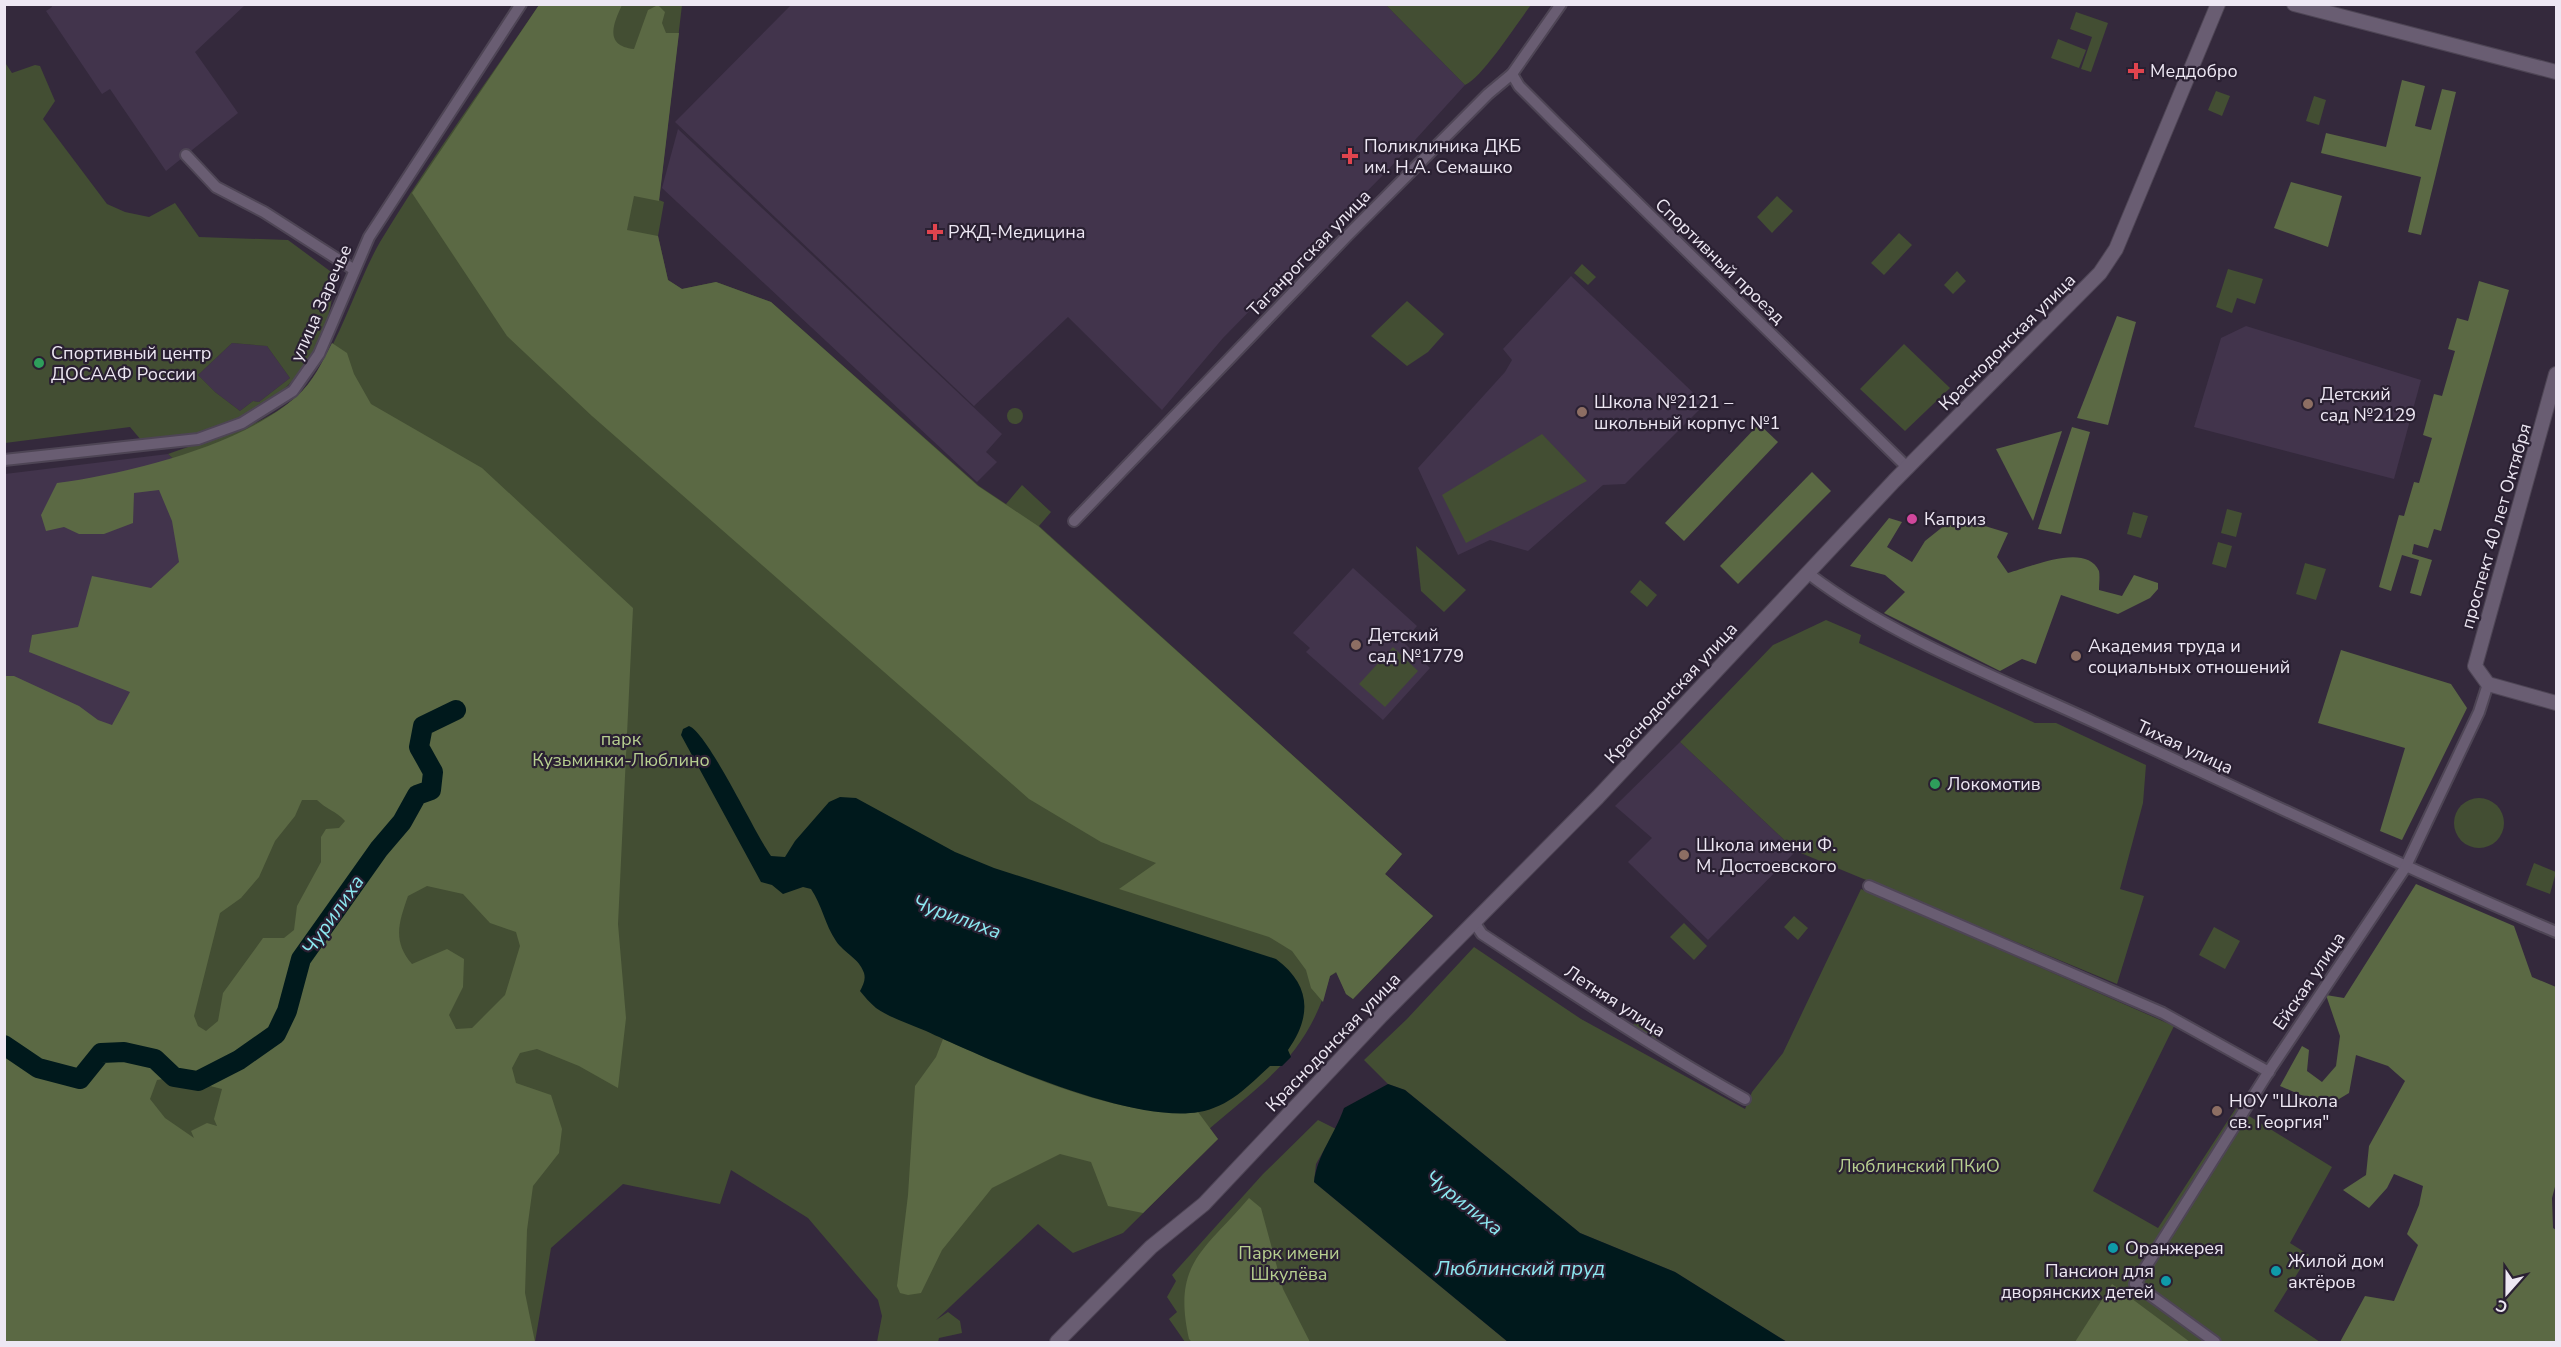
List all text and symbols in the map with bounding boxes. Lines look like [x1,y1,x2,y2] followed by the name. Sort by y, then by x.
[2150,59,2238,83] place label: Меддобро
[2127,62,2145,80] marker: Меддобро
[1364,134,1521,179] place label: Поликлиника ДКБ им. Н.А. Семашко
[1341,147,1359,165] marker: Поликлиника ДКБ им. Н.А. Семашко
[1242,184,1376,322] street label: Таганрогская улица
[1650,193,1790,329] street label: Спортивный проезд
[948,220,1085,244] place label: РЖД-Медицина
[926,223,944,241] marker: РЖД-Медицина
[284,241,358,365] street label: улица Заречье
[1933,268,2081,416] street label: Краснодонская улица
[51,341,211,386] place label: Спортивный центр ДОСААФ России
[32,356,46,370] marker: Спортивный центр ДОСААФ России
[2320,382,2416,427] place label: Детский сад №2129
[1594,390,1780,435] place label: Школа №2121 – школьный корпус №1
[2301,397,2315,411] marker: Детский сад №2129
[1575,405,1589,419] marker: Школа №2121 – школьный корпус №1
[2455,420,2537,632] street label: проспект 40 лет Октября
[1924,507,1986,531] place label: Каприз
[1905,512,1919,526] marker: Каприз
[1599,617,1743,769] street label: Краснодонская улица
[1368,623,1464,668] place label: Детский сад №1779
[2088,634,2290,679] place label: Академия труда и социальных отношений
[1349,638,1363,652] marker: Детский сад №1779
[2069,649,2083,663] marker: Академия труда и социальных отношений
[2133,714,2237,780] street label: Тихая улица
[532,727,710,772] park label: парк Кузьминки-Люблино
[1947,772,2041,796] place label: Локомотив
[1928,777,1942,791] marker: Локомотив
[1696,833,1837,878] place label: Школа имени Ф. М. Достоевского
[1677,848,1691,862] marker: Школа имени Ф. М. Достоевского
[296,870,370,960] water label: Чурилиха
[909,889,1005,945] water label: Чурилиха
[2267,927,2351,1035] street label: Ейская улица
[1560,959,1670,1043] street label: Летняя улица
[1260,967,1406,1117] street label: Краснодонская улица
[2229,1089,2338,1134] place label: НОУ "Школа св. Георгия"
[2210,1104,2224,1118] marker: НОУ "Школа св. Георгия"
[1838,1154,2000,1178] park label: Люблинский ПКиО
[1419,1164,1509,1242] water label: Чурилиха
[2125,1236,2224,1260] place label: Оранжерея
[1238,1241,1340,1286] park label: Парк имени Шкулёва
[2106,1241,2120,1255] marker: Оранжерея
[2288,1249,2384,1294] place label: Жилой дом актёров
[1434,1255,1605,1282] water label: Люблинский пруд
[2001,1259,2154,1304] place label: Пансион для дворянских детей
[2477,1263,2537,1323] north arrow
[2269,1264,2283,1278] marker: Жилой дом актёров
[2159,1274,2173,1288] marker: Пансион для дворянских детей
[2493,1294,2511,1318] text: С

